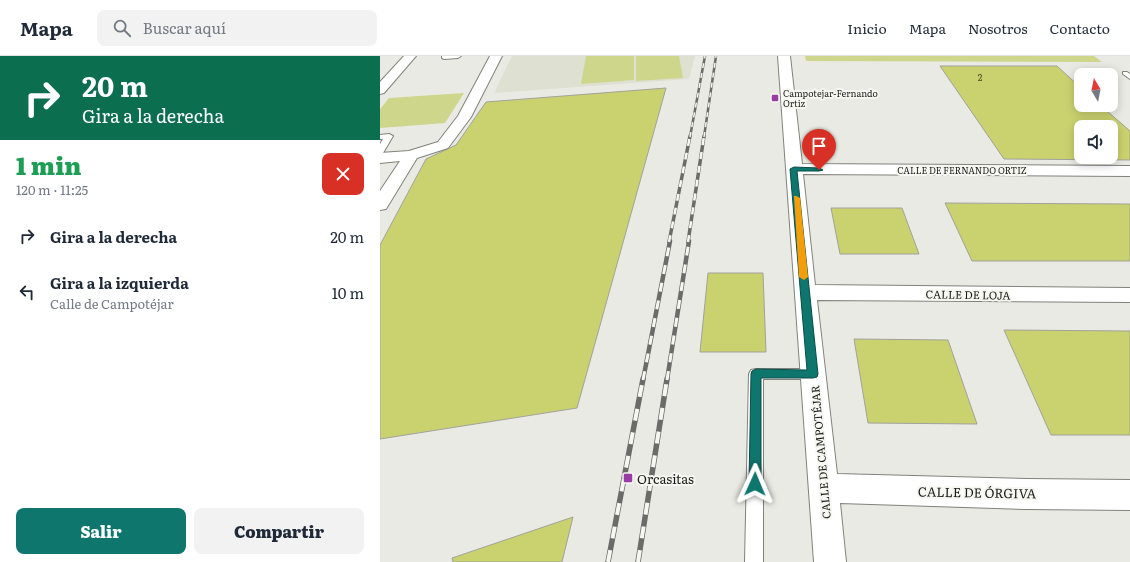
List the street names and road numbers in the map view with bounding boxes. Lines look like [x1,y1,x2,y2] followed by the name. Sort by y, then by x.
[897,163,1027,177] street label: CALLE DE FERNANDO ORTIZ
[925,285,1011,303] street label: CALLE DE LOJA
[806,384,834,520] street label: CALLE DE CAMPOTÉJAR
[918,481,1037,503] street label: CALLE DE ÓRGIVA

